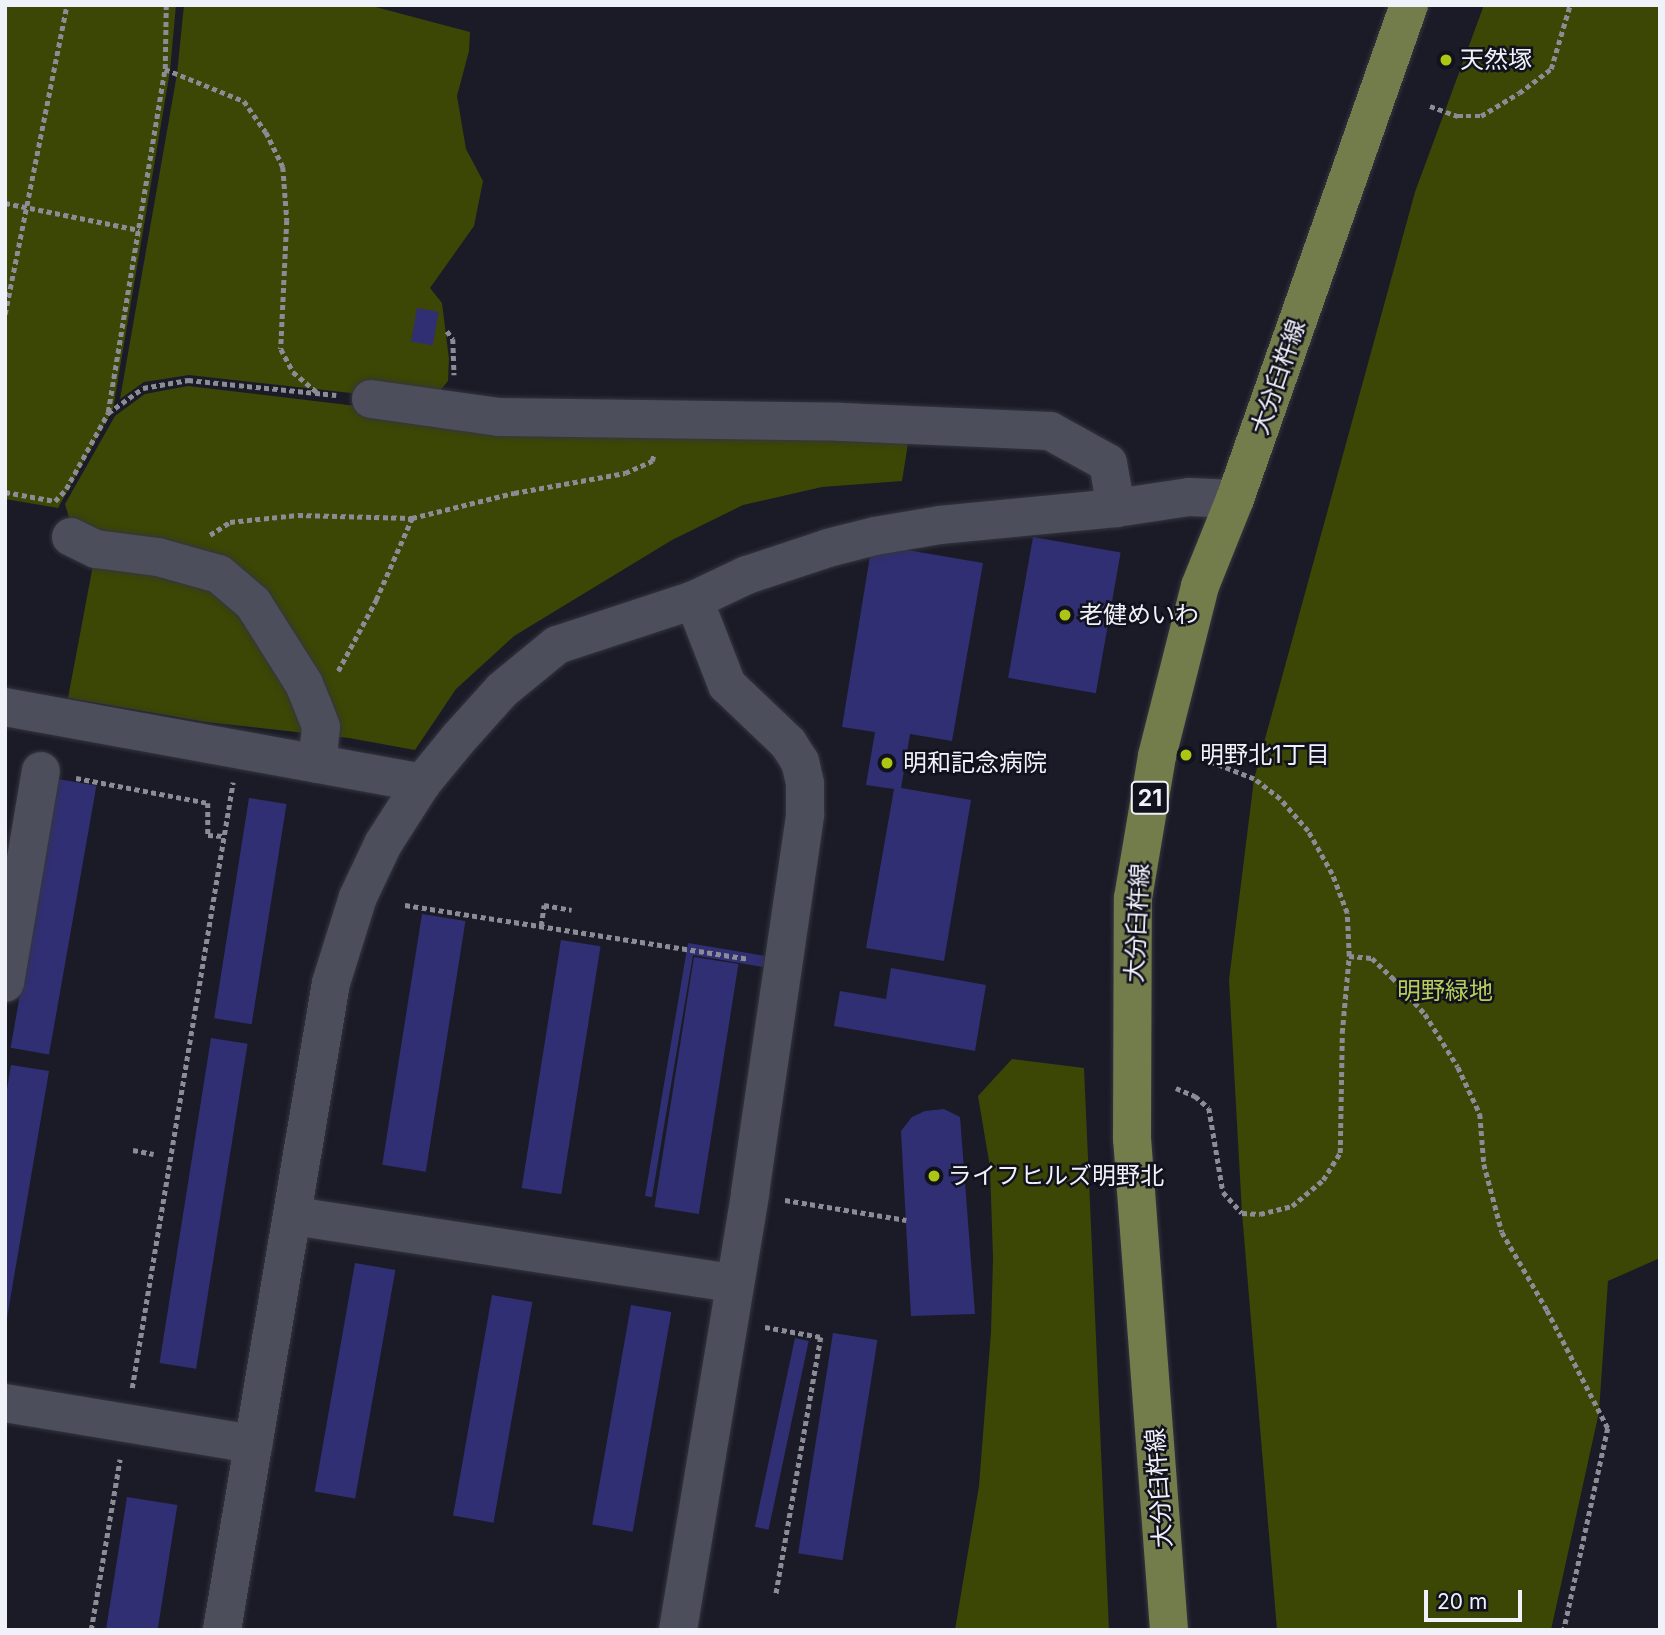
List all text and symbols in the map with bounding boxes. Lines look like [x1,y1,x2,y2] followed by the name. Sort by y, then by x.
[1460,46,1532,74] place label: 天然塚
[1438,52,1454,68] marker: 天然塚
[1245,316,1311,438] street label: 大分臼杵線
[1079,601,1199,629] place label: 老健めいわ
[1057,607,1073,623] marker: 老健めいわ
[1200,741,1330,769] place label: 明野北1丁目
[1178,747,1194,763] marker: 明野北1丁目
[903,749,1047,777] place label: 明和記念病院
[877,753,897,773] marker: 明和記念病院
[1131,778,1169,818] road number: 21
[1119,862,1155,984] street label: 大分臼杵線
[1397,977,1493,1005] park label: 明野緑地
[948,1162,1164,1190] place label: ライフヒルズ明野北
[926,1168,942,1184] marker: ライフヒルズ明野北
[1140,1427,1178,1549] street label: 大分臼杵線
[1427,1576,1525,1620] scale bar
[1437,1589,1487,1614] text: 20 m

